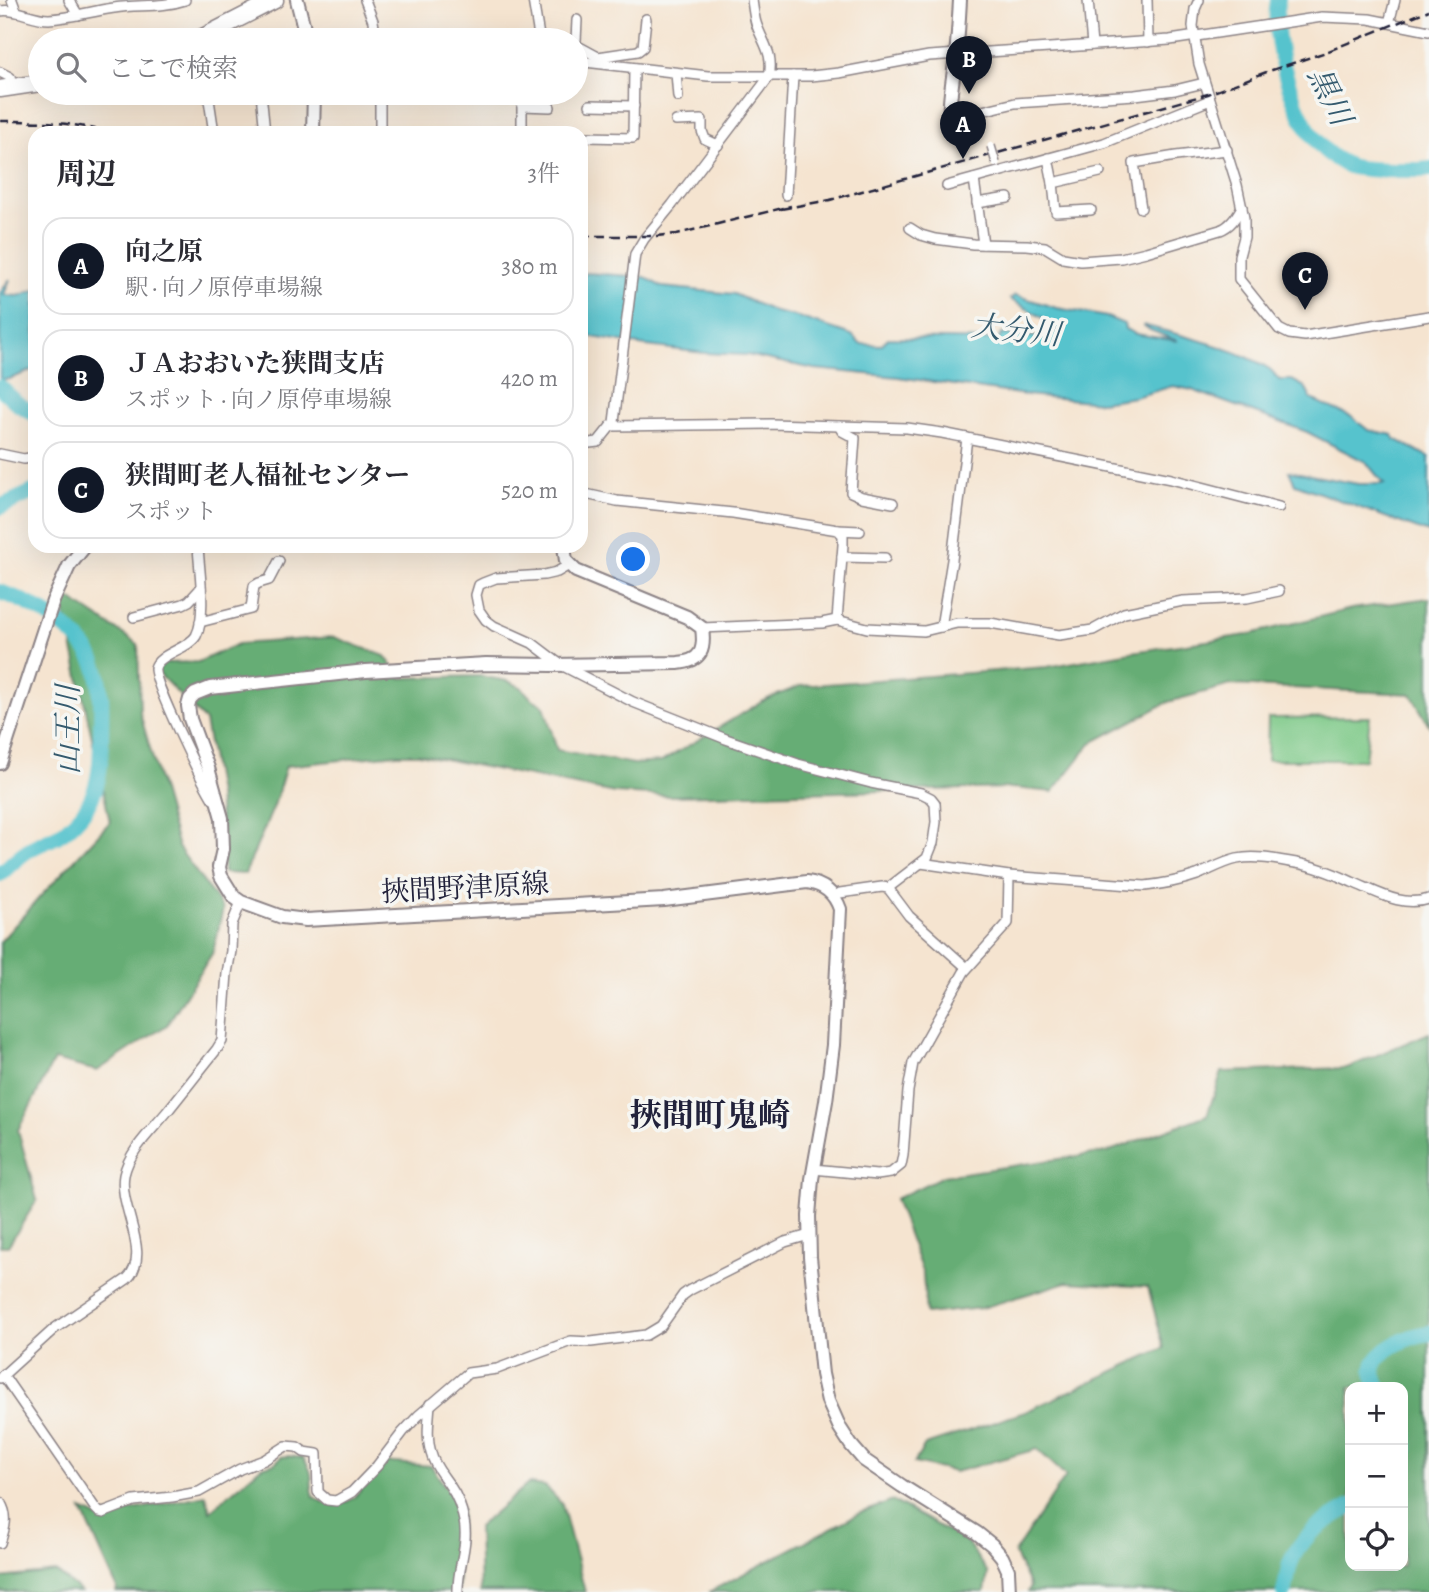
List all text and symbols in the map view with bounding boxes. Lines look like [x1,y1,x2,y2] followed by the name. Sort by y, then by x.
[28,28,588,105] search box
[946,36,992,94] pin: B
[52,48,90,86] icon: search
[108,51,238,86] text: ここで検索
[1299,60,1362,134] water label: 黒川
[940,101,986,159] pin: A
[56,154,116,194] text: 周辺
[527,158,560,189] text: 3件
[125,234,203,269] text: 向之原
[74,251,88,282] text: A
[501,251,558,282] text: 380 m
[1282,252,1328,310] pin: C
[125,272,323,303] text: 駅 · 向ノ原停車場線
[969,305,1066,355] water label: 大分川
[125,346,385,381] text: ＪＡおおいた狭間支店
[74,363,88,394] text: B
[501,363,558,394] text: 420 m
[125,384,392,415] text: スポット · 向ノ原停車場線
[125,458,410,493] text: 狭間町老人福祉センター
[74,475,88,506] text: C
[501,475,558,506] text: 520 m
[125,496,217,527] text: スポット
[616,542,650,576] your location
[48,682,88,775] water label: 山王川
[380,865,550,911] street label: 挾間野津原線
[630,1093,790,1137] district label: 挾間町鬼崎
[1345,1382,1408,1571] map controls
[1345,1382,1408,1445] button: +
[1345,1445,1408,1508] button: −
[1345,1508,1408,1571] button: locate

